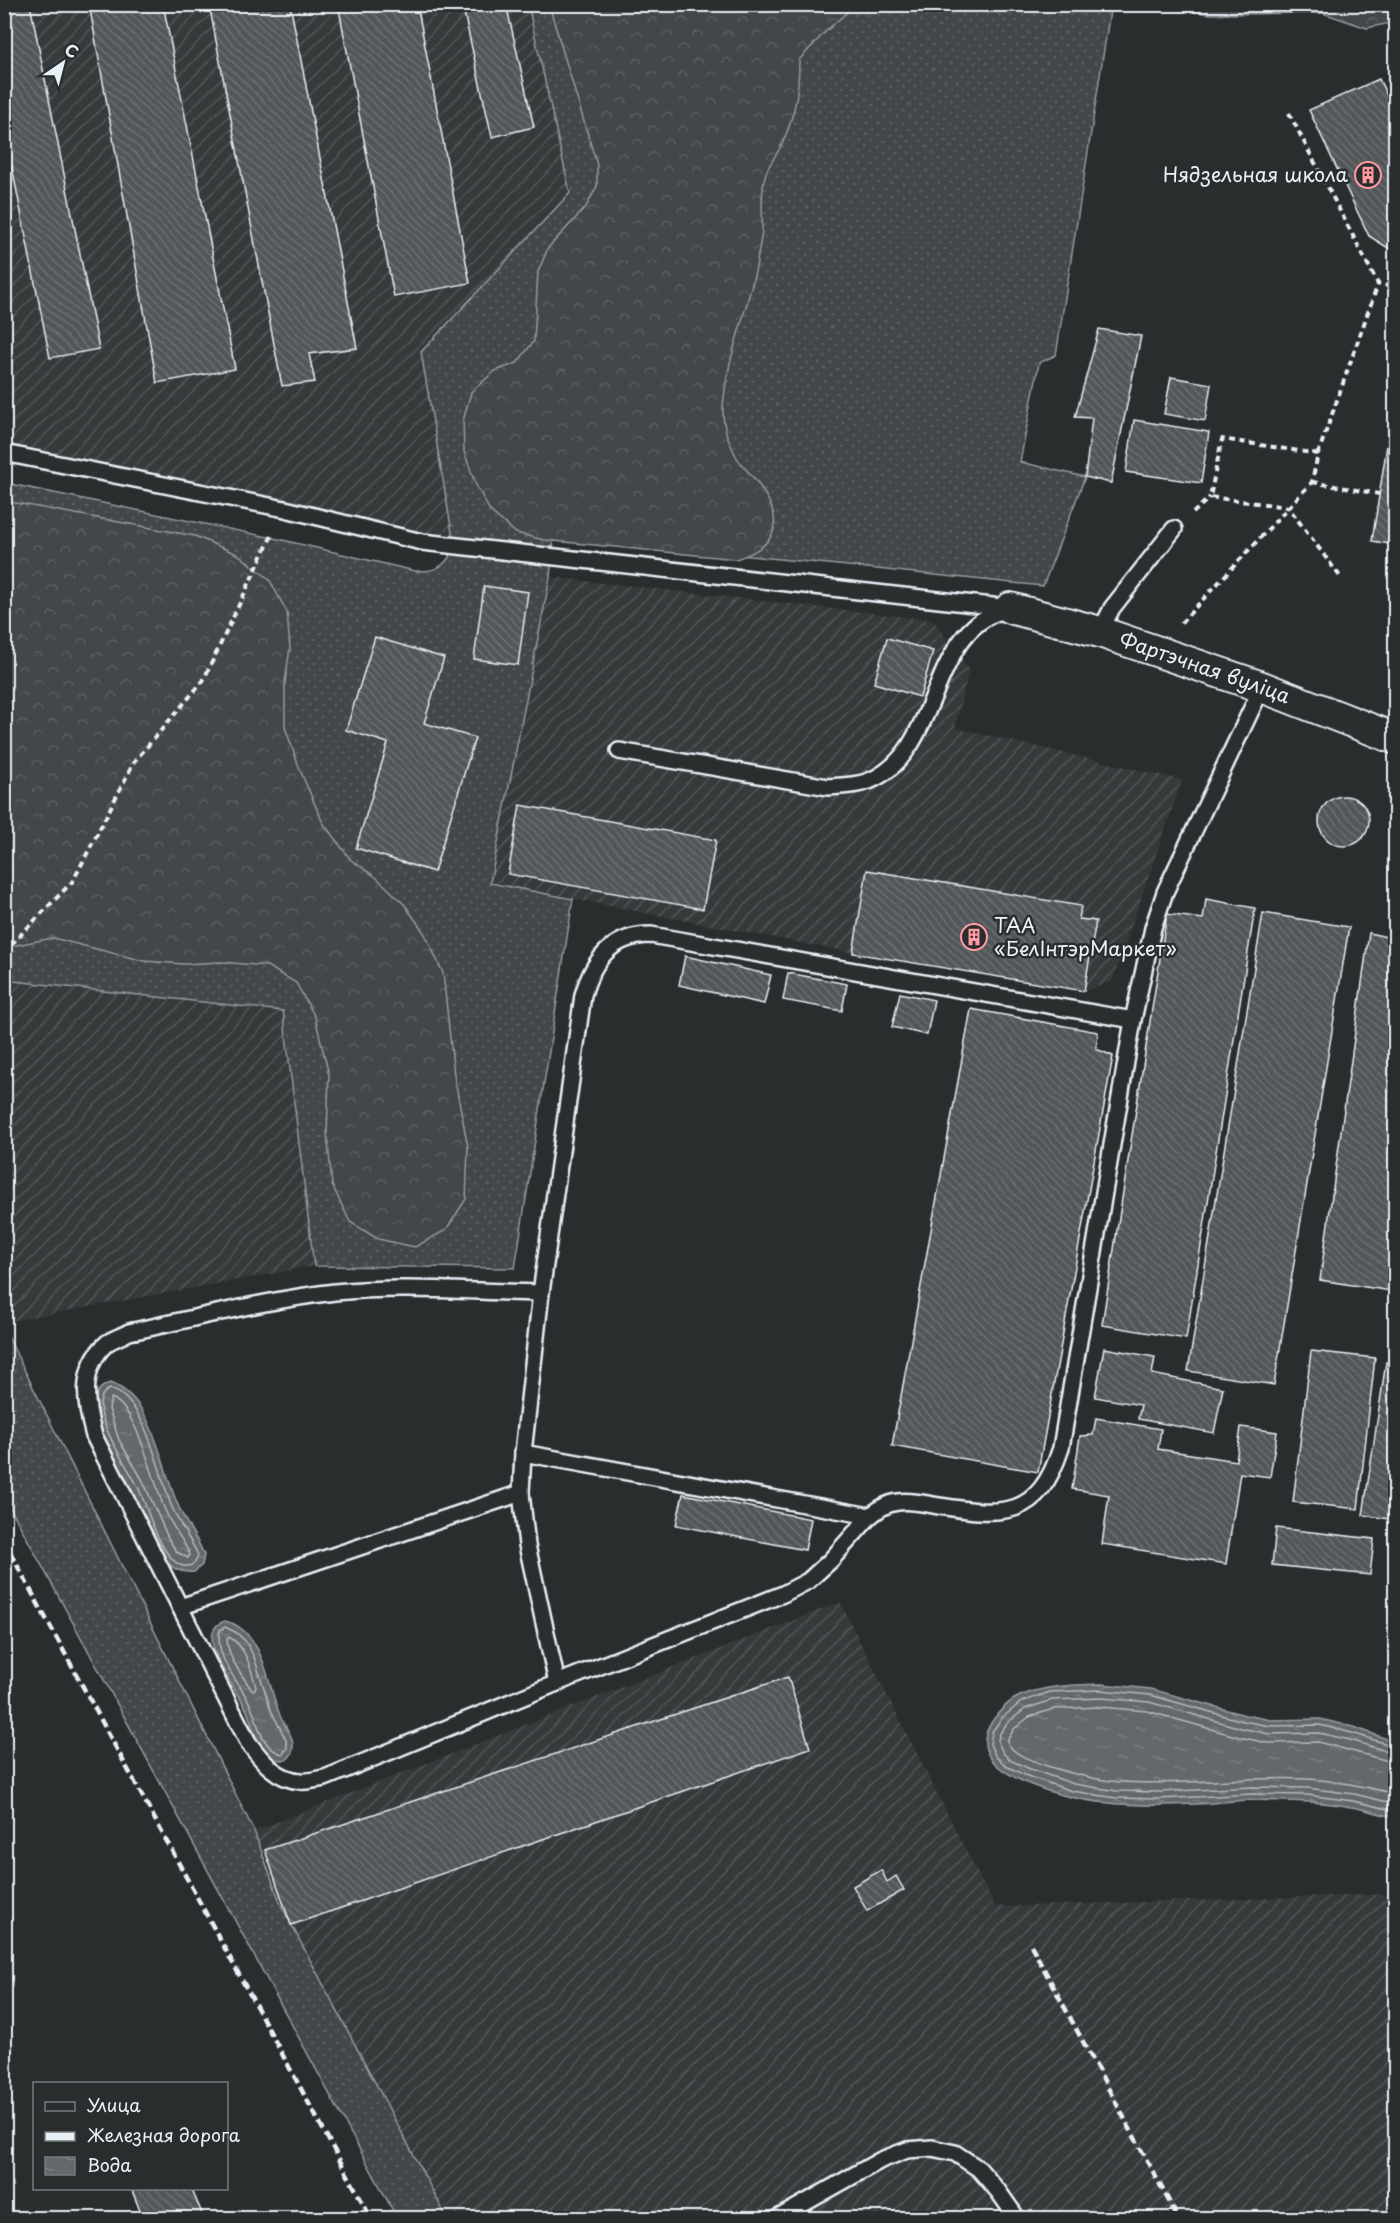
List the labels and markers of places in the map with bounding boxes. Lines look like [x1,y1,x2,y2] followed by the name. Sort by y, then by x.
[1163,159,1349,189] place label: Нядзельная школа
[1353,160,1383,190] building icon: Нядзельная школа
[994,910,1177,963] place label: ТАА «БелІнтэрМаркет»
[959,922,989,952] building icon: ТАА «БелІнтэрМаркет»

